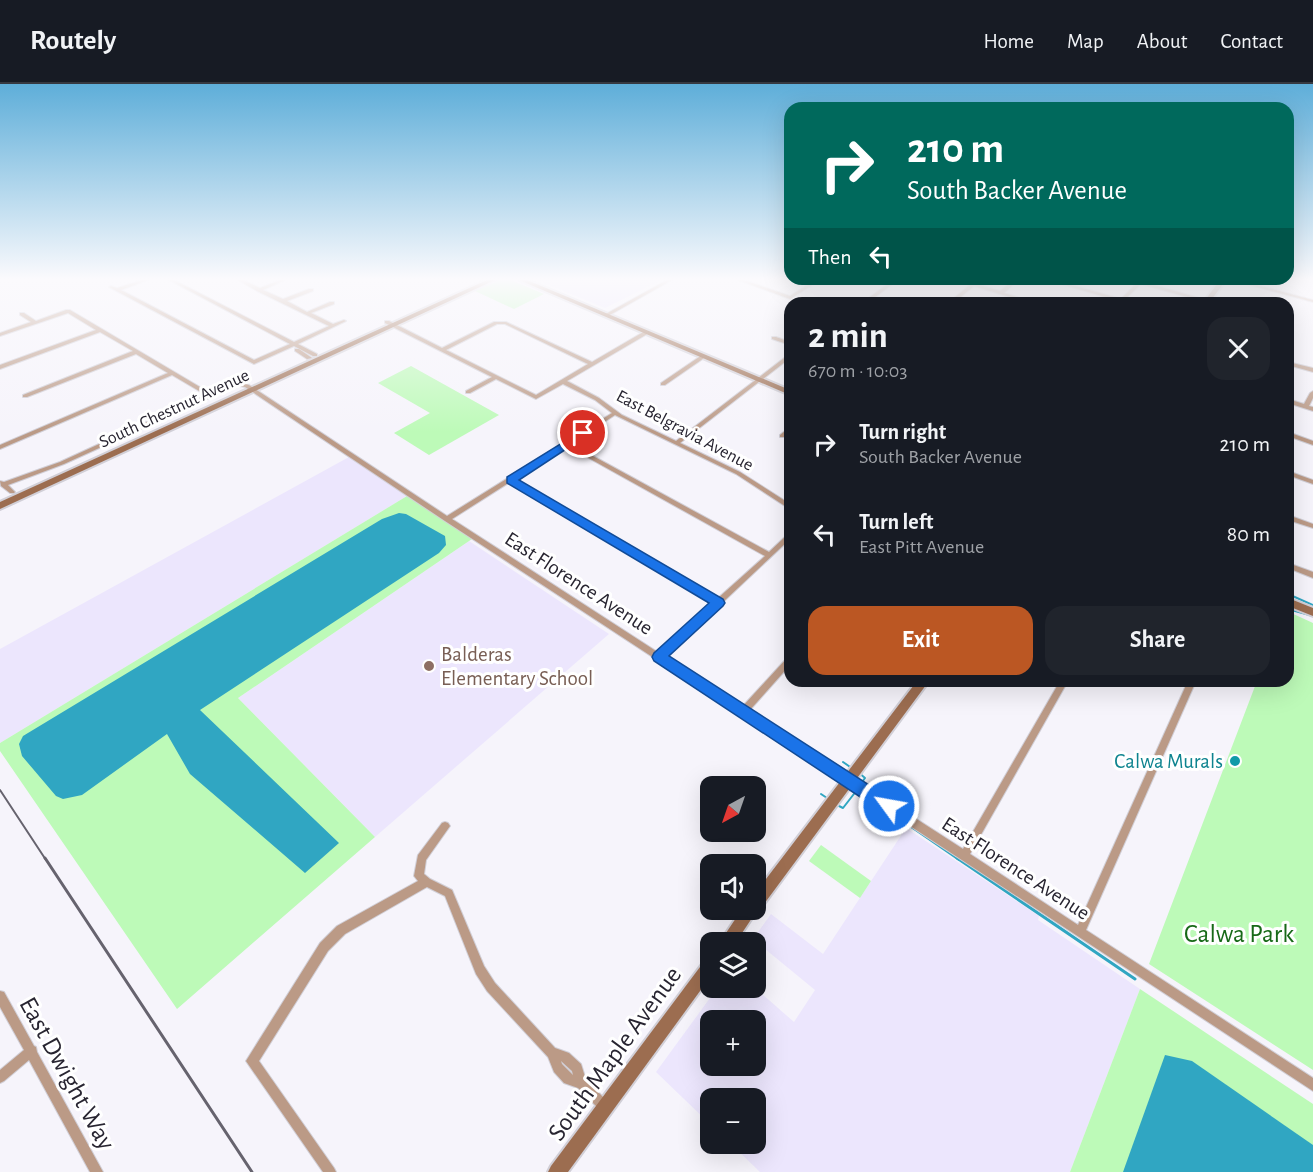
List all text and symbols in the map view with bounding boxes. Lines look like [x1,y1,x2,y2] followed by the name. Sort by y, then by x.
[30,27,116,55] text: Routely
[983,31,1034,52] text: Home
[1067,31,1104,52] text: Map
[1137,31,1187,52] text: About
[1220,31,1283,52] text: Contact
[808,126,886,204] icon: right
[907,128,1004,170] text: 210 m
[907,177,1127,204] text: South Backer Avenue
[864,240,897,273] icon: left
[808,246,852,268] text: Then
[1207,317,1270,380] button: close
[808,318,888,354] text: 2 min
[808,361,908,381] text: 670 m · 10:03
[97,366,252,452] street label: South Chestnut Avenue
[613,387,756,475] street label: East Belgravia Avenue
[557,407,608,458] pin
[566,416,599,449] icon: arrive
[859,421,946,443] text: Turn right
[808,428,841,461] icon: right
[1220,433,1270,455] text: 210 m
[859,447,1022,467] text: South Backer Avenue
[859,511,933,533] text: Turn left
[808,518,841,551] icon: left
[1227,523,1270,545] text: 80 m
[501,528,656,639] street label: East Florence Avenue
[859,537,984,557] text: East Pitt Avenue
[808,606,1033,675] button: Exit
[1045,606,1270,675] button: Share
[441,644,593,689] place label: Balderas Elementary School
[422,659,436,673] marker: Balderas Elementary School
[1114,751,1223,772] place label: Calwa Murals
[1228,754,1242,768] marker: Calwa Murals
[857,774,921,838] position arrow
[700,776,766,842] north arrow
[700,776,766,1154] map controls
[938,813,1093,924] street label: East Florence Avenue
[700,854,766,920] button: sound
[1184,921,1294,947] park label: Calwa Park
[700,932,766,998] button: layers
[543,962,686,1145] street label: South Maple Avenue
[14,993,120,1154] street label: East Dwight Way
[700,1010,766,1076] button: +
[700,1088,766,1154] button: −

